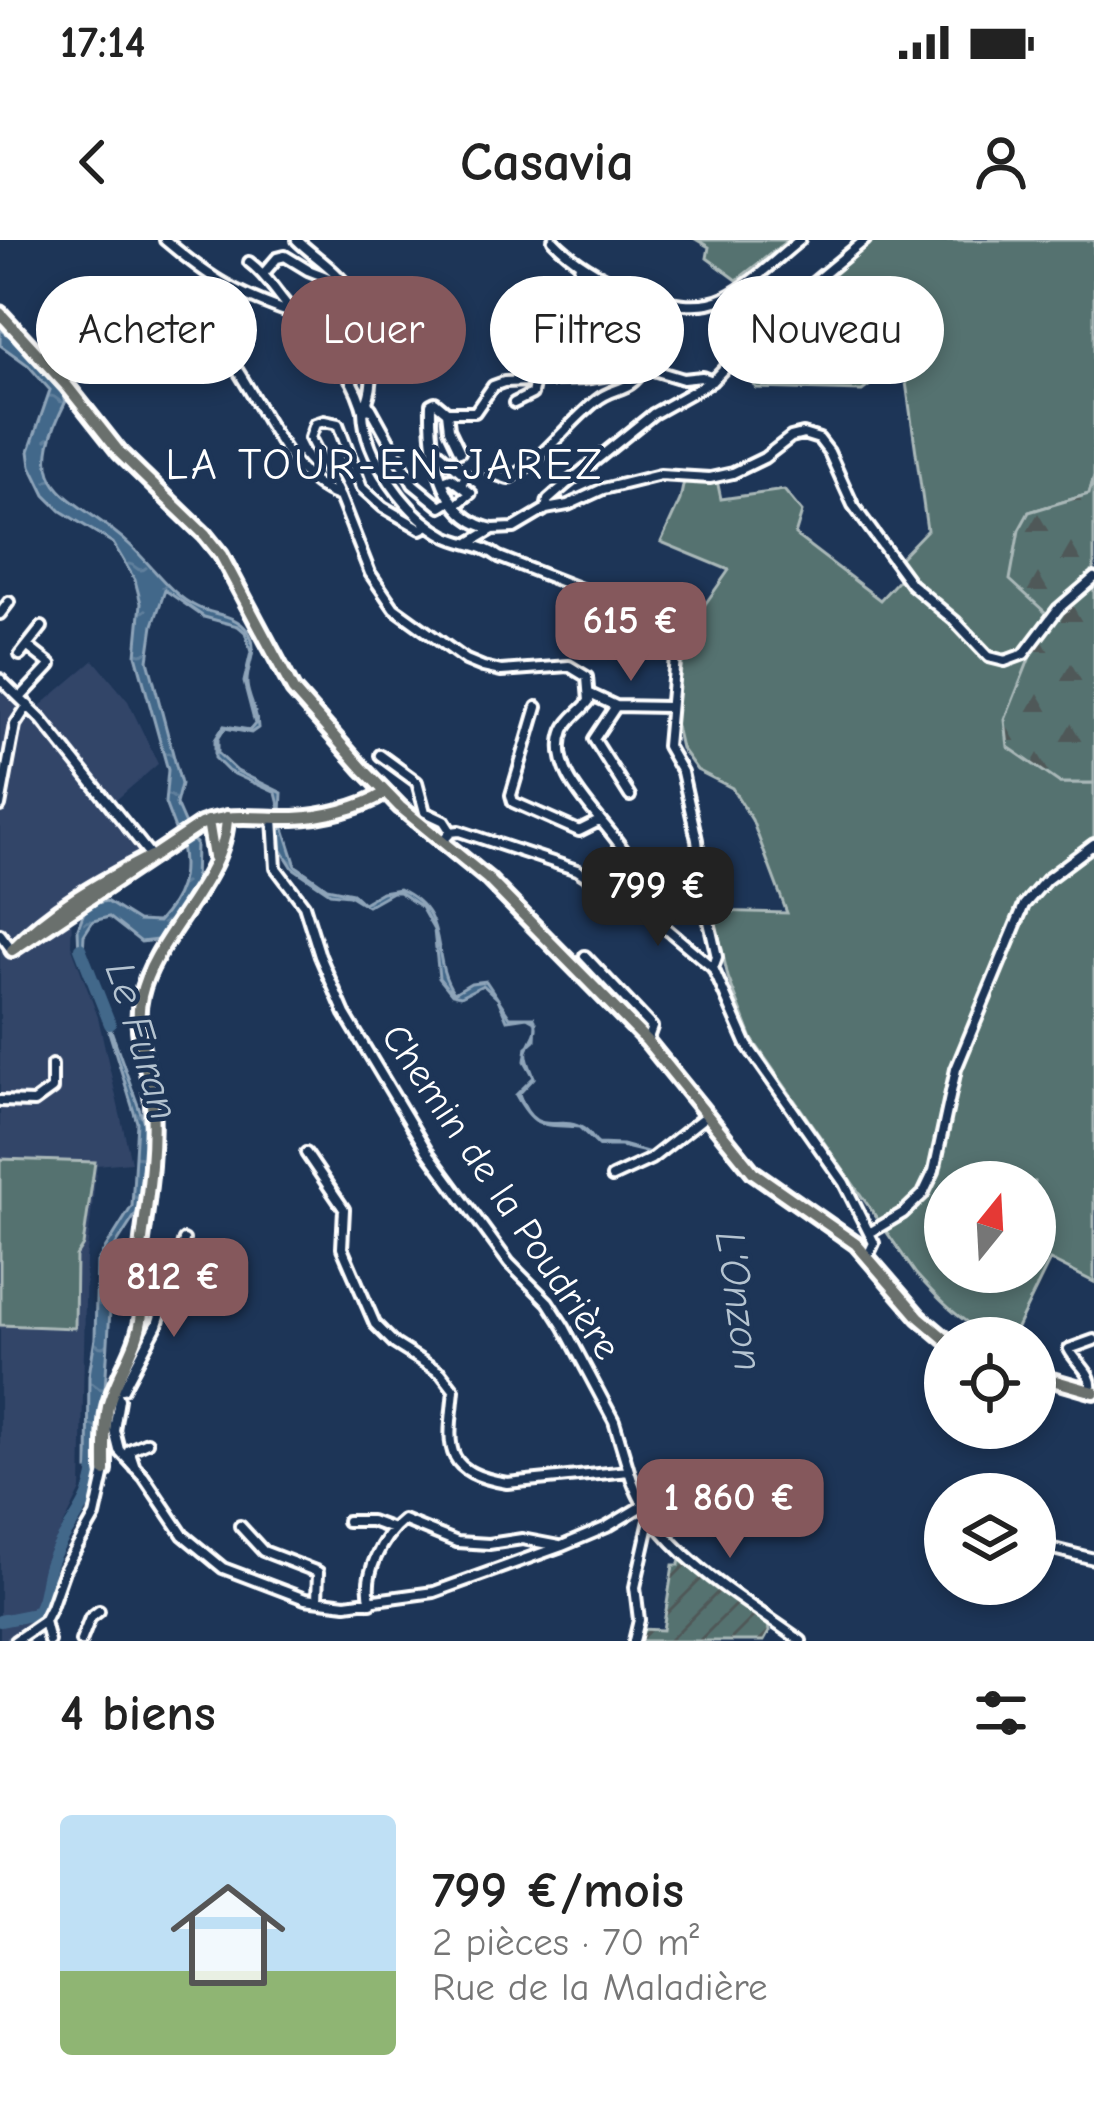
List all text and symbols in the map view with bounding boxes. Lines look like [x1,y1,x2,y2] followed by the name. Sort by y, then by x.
[60,16,146,68] text: 17:14
[60,129,126,195] icon: back
[968,129,1034,195] icon: person
[460,131,634,194] text: Casavia
[36,276,257,384] chip: Acheter
[281,276,466,384] chip: Louer
[490,276,684,384] chip: Filtres
[708,276,944,384] chip: Nouveau
[165,438,605,490] district label: LA TOUR-EN-JAREZ
[547,582,715,684] pin: 615 €
[582,598,680,643] text: 615 €
[574,847,742,949] pin: 799 €
[609,863,707,908] text: 799 €
[95,956,189,1126] water label: Le Furan
[372,1016,630,1368] street label: Chemin de la Poudrière
[924,1161,1056,1293] north arrow
[924,1161,1056,1605] map controls
[705,1228,773,1374] water label: L'Onzon
[90,1238,258,1340] pin: 812 €
[126,1254,222,1299] text: 812 €
[924,1317,1056,1449] button: locate
[619,1459,841,1561] pin: 1 860 €
[924,1473,1056,1605] button: layers
[664,1475,796,1520] text: 1 860 €
[968,1680,1034,1746] icon: filters
[60,1684,216,1743] text: 4 biens
[432,1861,684,1920] text: 799 €/mois
[156,1863,300,2007] icon: home
[432,1920,699,1965] text: 2 pièces · 70 m²
[432,1965,767,2010] text: Rue de la Maladière

